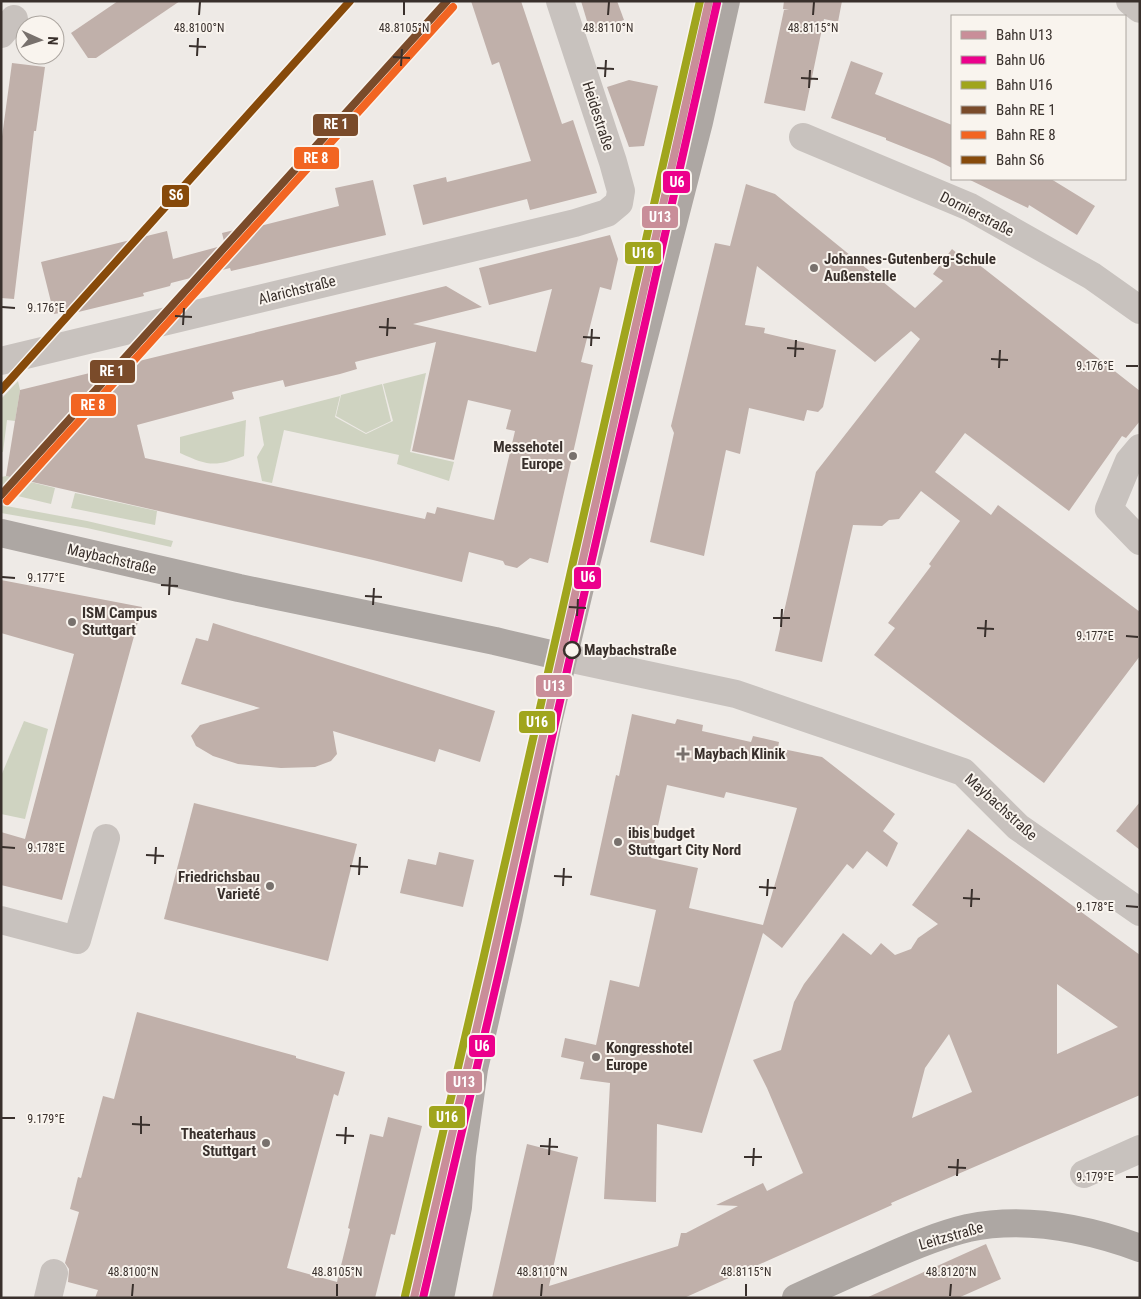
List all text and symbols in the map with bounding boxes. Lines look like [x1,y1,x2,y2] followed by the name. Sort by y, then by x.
[15,15,65,65] north arrow
[951,15,1126,180] legend
[174,21,224,35] text: 48.8100°N
[379,21,429,35] text: 48.8105°N
[583,21,633,35] text: 48.8110°N
[788,21,838,35] text: 48.8115°N
[996,26,1053,44] text: Bahn U13
[45,36,61,45] text: N
[996,51,1045,69] text: Bahn U6
[996,76,1053,94] text: Bahn U16
[578,79,618,153] street label: Heidestraße
[996,101,1056,119] text: Bahn RE 1
[312,113,359,137] line badge: RE 1
[324,116,348,132] text: RE 1
[996,126,1056,144] text: Bahn RE 8
[293,146,340,170] line badge: RE 8
[304,150,328,166] text: RE 8
[996,151,1045,169] text: Bahn S6
[662,170,691,194] line badge: U6
[669,174,685,190] text: U6
[161,184,190,208] line badge: S6
[169,187,183,203] text: S6
[937,188,1017,240] street label: Dornierstraße
[641,205,679,229] line badge: U13
[649,209,671,225] text: U13
[624,241,662,265] line badge: U16
[632,245,654,261] text: U16
[824,250,996,285] place label: Johannes-Gutenberg-Schule Außenstelle
[808,262,820,274] marker: Johannes-Gutenberg-Schule Außenstelle
[256,272,338,308] street label: Alarichstraße
[27,301,65,315] text: 9.176°E
[89,359,136,384] line badge: RE 1
[1076,359,1114,373] text: 9.176°E
[100,363,124,379] text: RE 1
[70,393,117,417] line badge: RE 8
[81,397,105,413] text: RE 8
[493,438,563,473] place label: Messehotel Europe
[567,450,579,462] marker: Messehotel Europe
[66,540,158,578] street label: Maybachstraße
[573,566,602,590] line badge: U6
[580,569,596,585] text: U6
[27,571,65,585] text: 9.177°E
[82,604,158,639] place label: ISM Campus Stuttgart
[66,616,78,628] marker: ISM Campus Stuttgart
[1076,629,1114,643] text: 9.177°E
[563,641,581,659] marker: Maybachstraße
[584,641,677,659] place label: Maybachstraße
[535,674,573,698] line badge: U13
[543,678,565,694] text: U13
[518,710,556,734] line badge: U16
[526,714,548,730] text: U16
[694,745,786,763] place label: Maybach Klinik
[676,747,690,761] marker: Maybach Klinik
[961,770,1041,844] street label: Maybachstraße
[628,824,741,859] place label: ibis budget Stuttgart City Nord
[612,836,624,848] marker: ibis budget Stuttgart City Nord
[27,841,65,855] text: 9.178°E
[178,868,260,903] place label: Friedrichsbau Varieté
[264,880,276,892] marker: Friedrichsbau Varieté
[1076,900,1114,914] text: 9.178°E
[468,1034,496,1058] line badge: U6
[474,1038,490,1054] text: U6
[606,1039,693,1074] place label: Kongresshotel Europe
[590,1051,602,1063] marker: Kongresshotel Europe
[445,1070,483,1094] line badge: U13
[453,1074,475,1090] text: U13
[428,1105,466,1129] line badge: U16
[436,1109,458,1125] text: U16
[27,1112,65,1126] text: 9.179°E
[181,1125,256,1160] place label: Theaterhaus Stuttgart
[260,1137,272,1149] marker: Theaterhaus Stuttgart
[1076,1170,1114,1184] text: 9.179°E
[917,1218,985,1254] street label: Leitzstraße
[108,1265,158,1279] text: 48.8100°N
[312,1265,362,1279] text: 48.8105°N
[517,1265,567,1279] text: 48.8110°N
[721,1265,771,1279] text: 48.8115°N
[926,1265,976,1279] text: 48.8120°N

